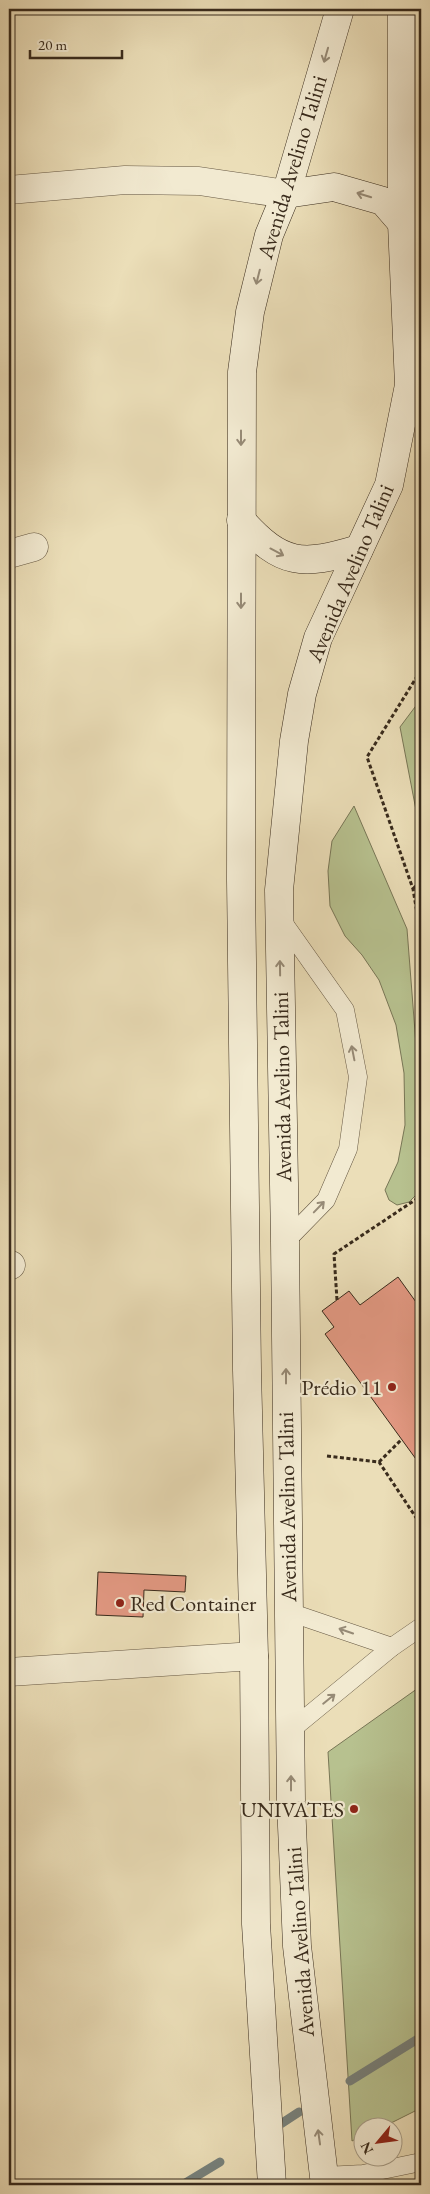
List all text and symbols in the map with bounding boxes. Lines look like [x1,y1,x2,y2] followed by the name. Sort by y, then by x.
[30,28,122,60] scale bar
[38,35,67,54] text: 20 m
[321,47,331,63] one-way arrow
[250,72,334,263] street label: Avenida Avelino Talini
[357,190,373,199] one-way arrow
[253,269,262,285] one-way arrow
[236,430,246,446] one-way arrow
[299,480,401,667] street label: Avenida Avelino Talini
[269,547,284,557] one-way arrow
[236,592,246,609] one-way arrow
[275,961,285,977] one-way arrow
[266,992,298,1183] street label: Avenida Avelino Talini
[348,1045,357,1061] one-way arrow
[313,1200,325,1213] one-way arrow
[281,1368,291,1384] one-way arrow
[301,1373,382,1402] place label: Prédio 11
[386,1381,398,1393] marker: Prédio 11
[271,1412,303,1603] street label: Avenida Avelino Talini
[130,1589,257,1618] place label: Red Container
[114,1597,126,1609] marker: Red Container
[339,1626,354,1635] one-way arrow
[322,1694,335,1705] one-way arrow
[286,1776,296,1792] one-way arrow
[240,1795,344,1824] place label: UNIVATES
[348,1803,360,1815] marker: UNIVATES
[279,1846,321,2039] street label: Avenida Avelino Talini
[352,2116,402,2166] north arrow
[314,2129,324,2145] one-way arrow
[356,2138,377,2158] text: N

